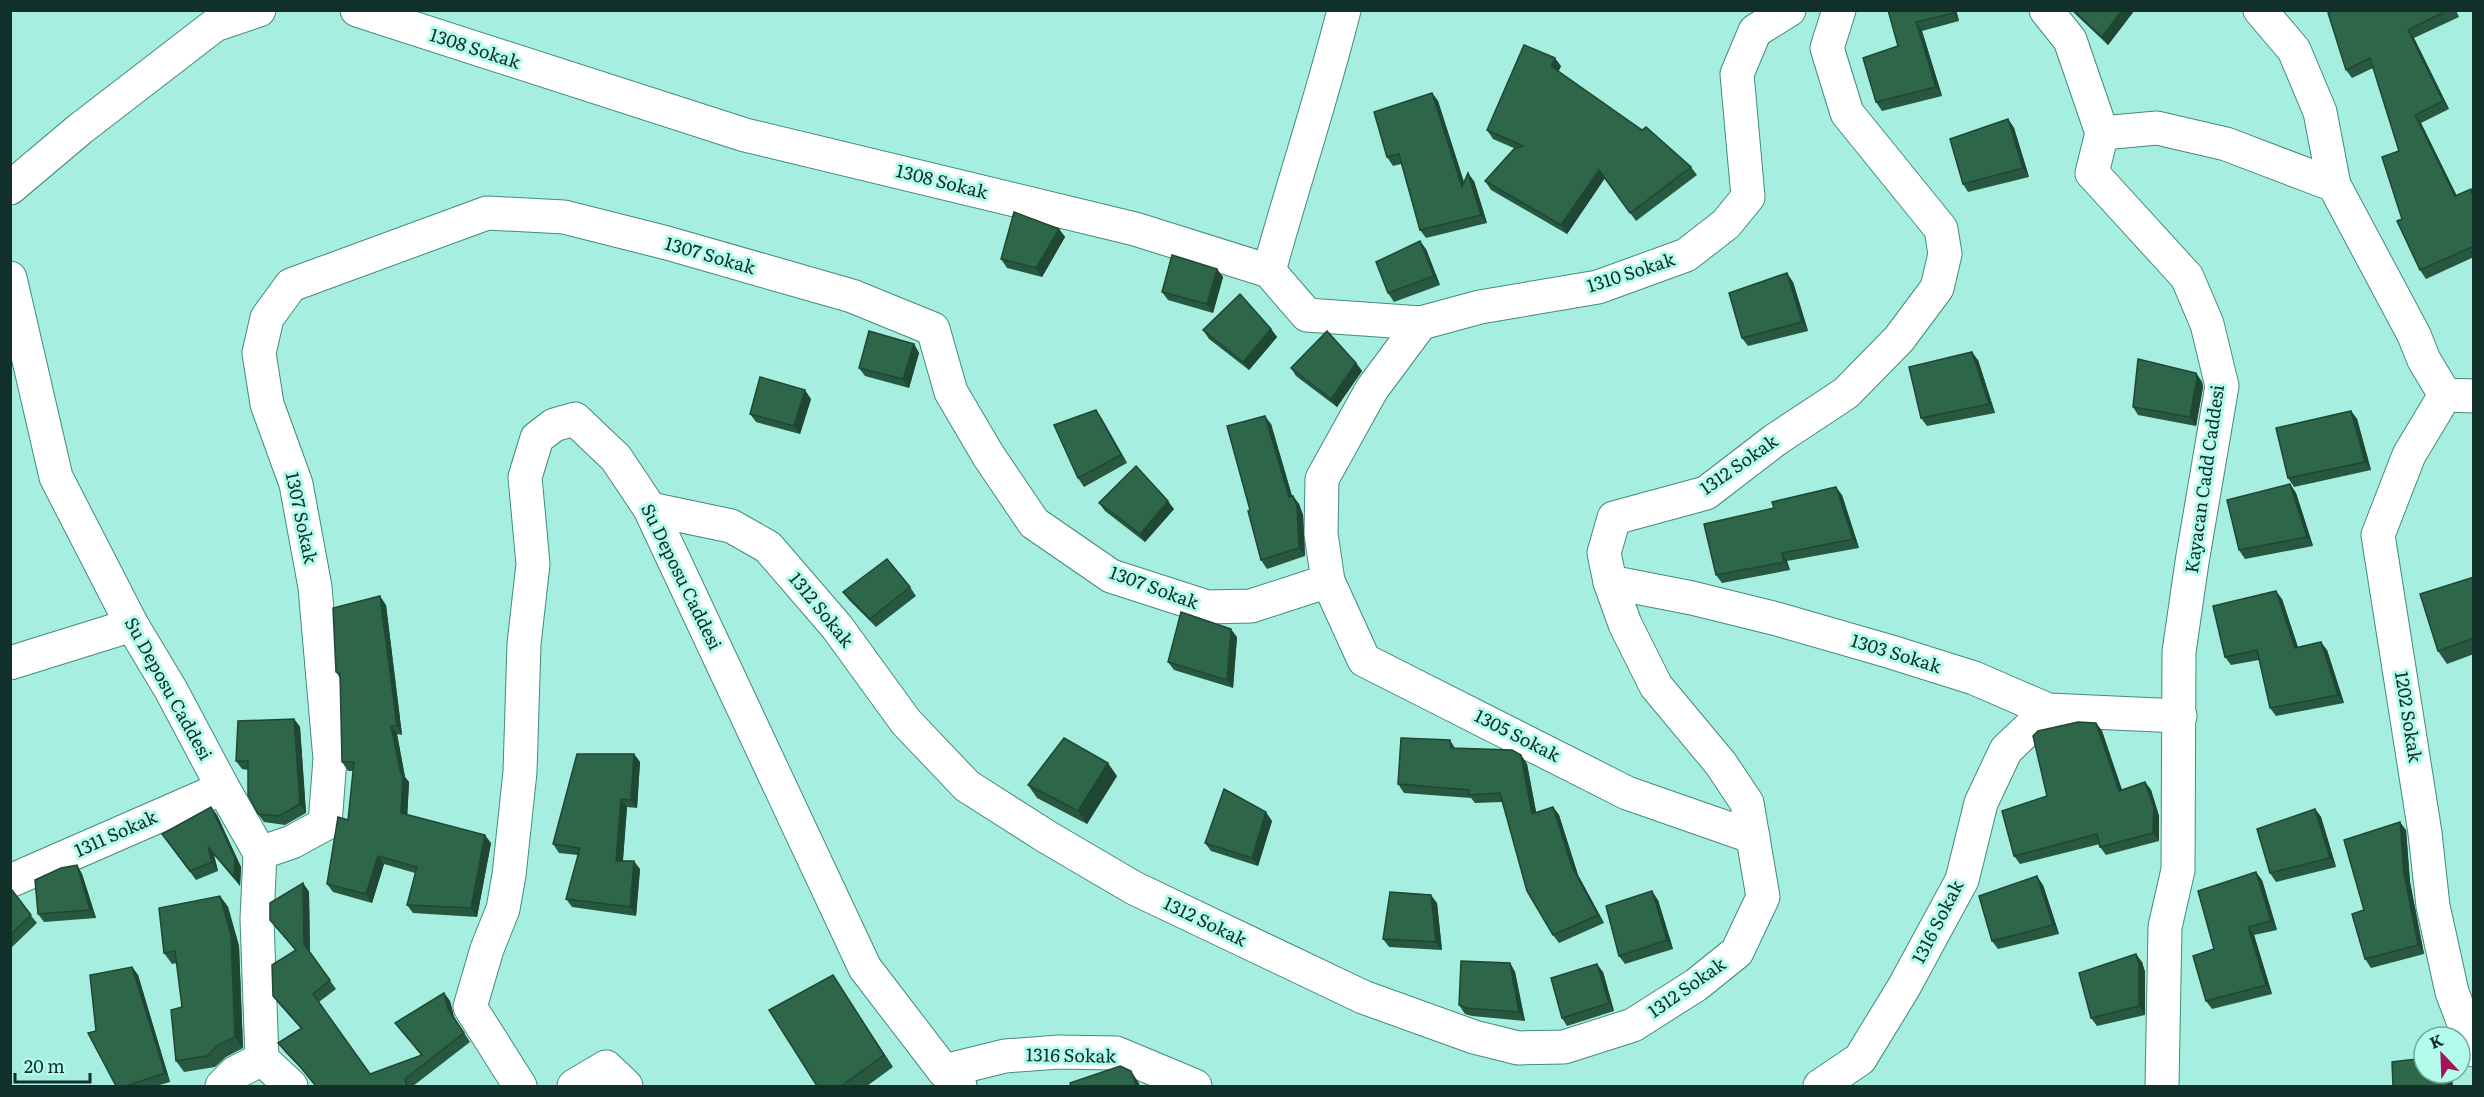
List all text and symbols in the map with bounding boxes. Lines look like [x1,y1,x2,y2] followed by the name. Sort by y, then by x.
[427,20,525,75] street label: 1308 Sokak
[894,156,992,205] street label: 1308 Sokak
[662,229,760,281] street label: 1307 Sokak
[1583,244,1679,298] street label: 1310 Sokak
[2177,383,2230,575] street label: Kayacan Cadd Caddesi
[1694,426,1784,501] street label: 1312 Sokak
[280,469,326,567] street label: 1307 Sokak
[635,499,730,654] street label: Su Deposu Caddesi
[1106,558,1204,616] street label: 1307 Sokak
[783,566,862,653] street label: 1312 Sokak
[119,612,220,765] street label: Su Deposu Caddesi
[1848,626,1946,679] street label: 1303 Sokak
[2389,669,2430,765] street label: 1202 Sokak
[1470,702,1566,768] street label: 1305 Sokak
[70,802,162,863] street label: 1311 Sokak
[1904,874,1970,968] street label: 1316 Sokak
[1159,889,1253,953] street label: 1312 Sokak
[1642,949,1732,1024] street label: 1312 Sokak
[2412,1025,2472,1085] north arrow
[2425,1027,2447,1054] text: K
[1026,1040,1117,1069] street label: 1316 Sokak
[15,1046,90,1084] scale bar
[24,1052,65,1079] text: 20 m

